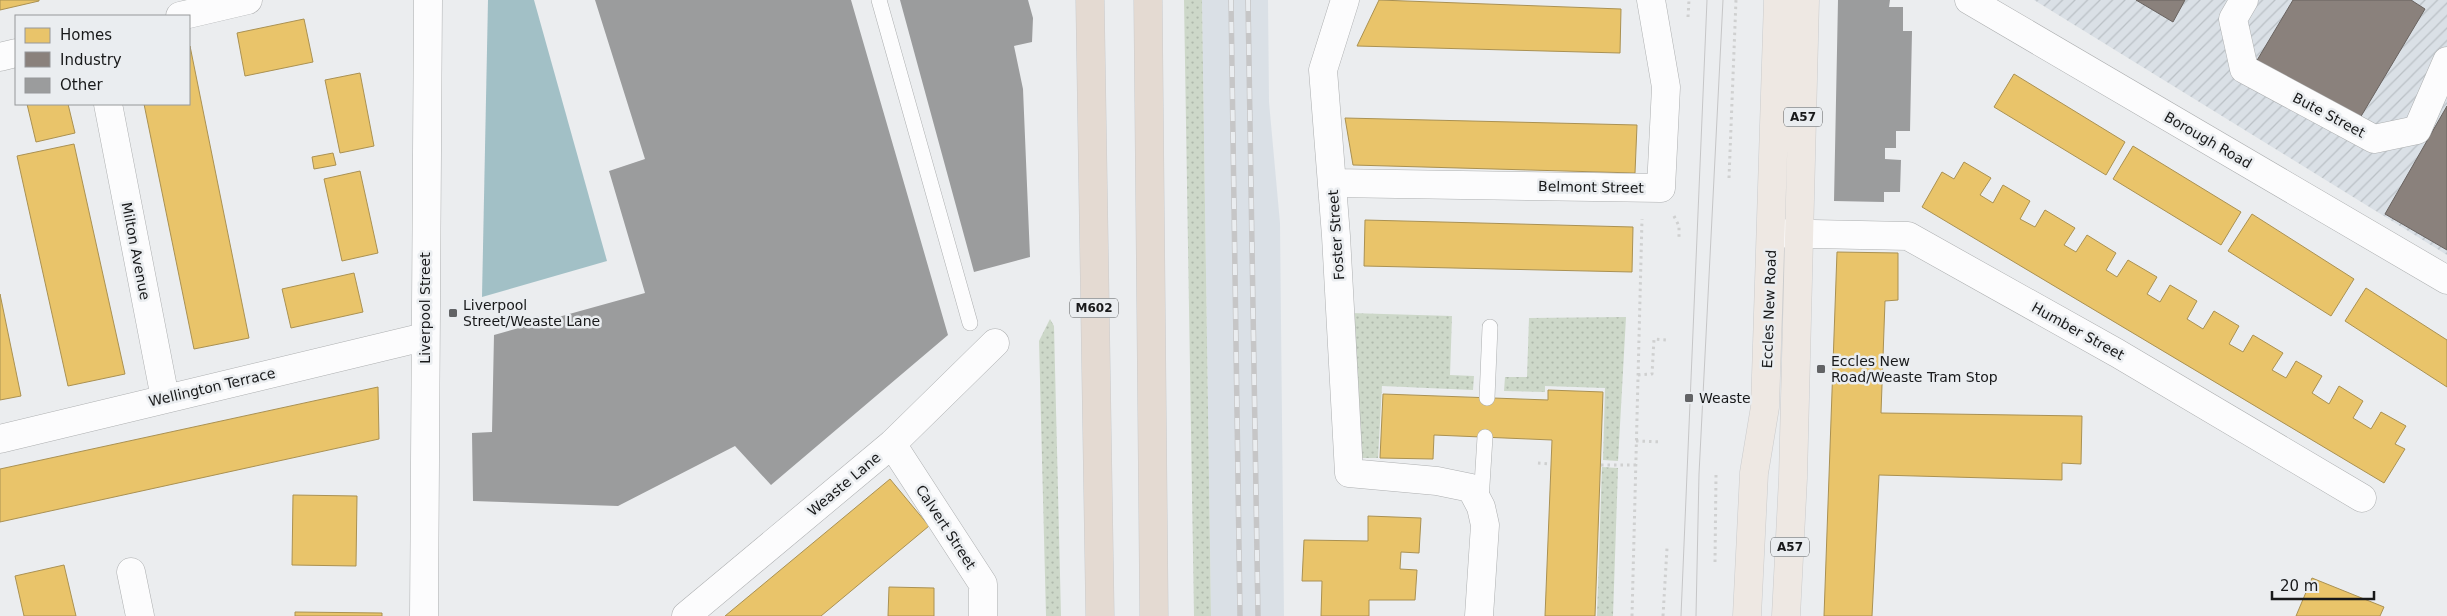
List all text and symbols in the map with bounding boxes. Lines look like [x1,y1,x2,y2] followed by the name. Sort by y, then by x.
[15,15,190,105] legend
[60,26,112,44] text: Homes
[60,51,122,69] text: Industry
[60,76,103,94] text: Other
[2290,89,2368,141] street label: Bute Street
[1784,108,1822,126] road number: A57
[2161,108,2255,172] street label: Borough Road
[1538,178,1644,196] street label: Belmont Street
[1325,189,1347,281] street label: Foster Street
[119,201,153,301] street label: Milton Avenue
[1759,249,1779,369] street label: Eccles New Road
[417,252,433,364] street label: Liverpool Street
[463,297,600,329] place label: Liverpool Street/Weaste Lane
[1070,298,1118,318] road number: M602
[2029,299,2127,363] street label: Humber Street
[447,307,459,319] marker: Liverpool Street/Weaste Lane
[1831,353,1998,385] place label: Eccles New Road/Weaste Tram Stop
[1815,363,1827,375] marker: Eccles New Road/Weaste Tram Stop
[147,365,277,409] street label: Wellington Terrace
[1699,390,1751,406] place label: Weaste
[1683,392,1695,404] marker: Weaste
[804,449,884,519] street label: Weaste Lane
[913,482,980,573] street label: Calvert Street
[1771,538,1809,556] road number: A57
[2272,568,2374,600] scale bar
[2280,577,2318,595] text: 20 m

